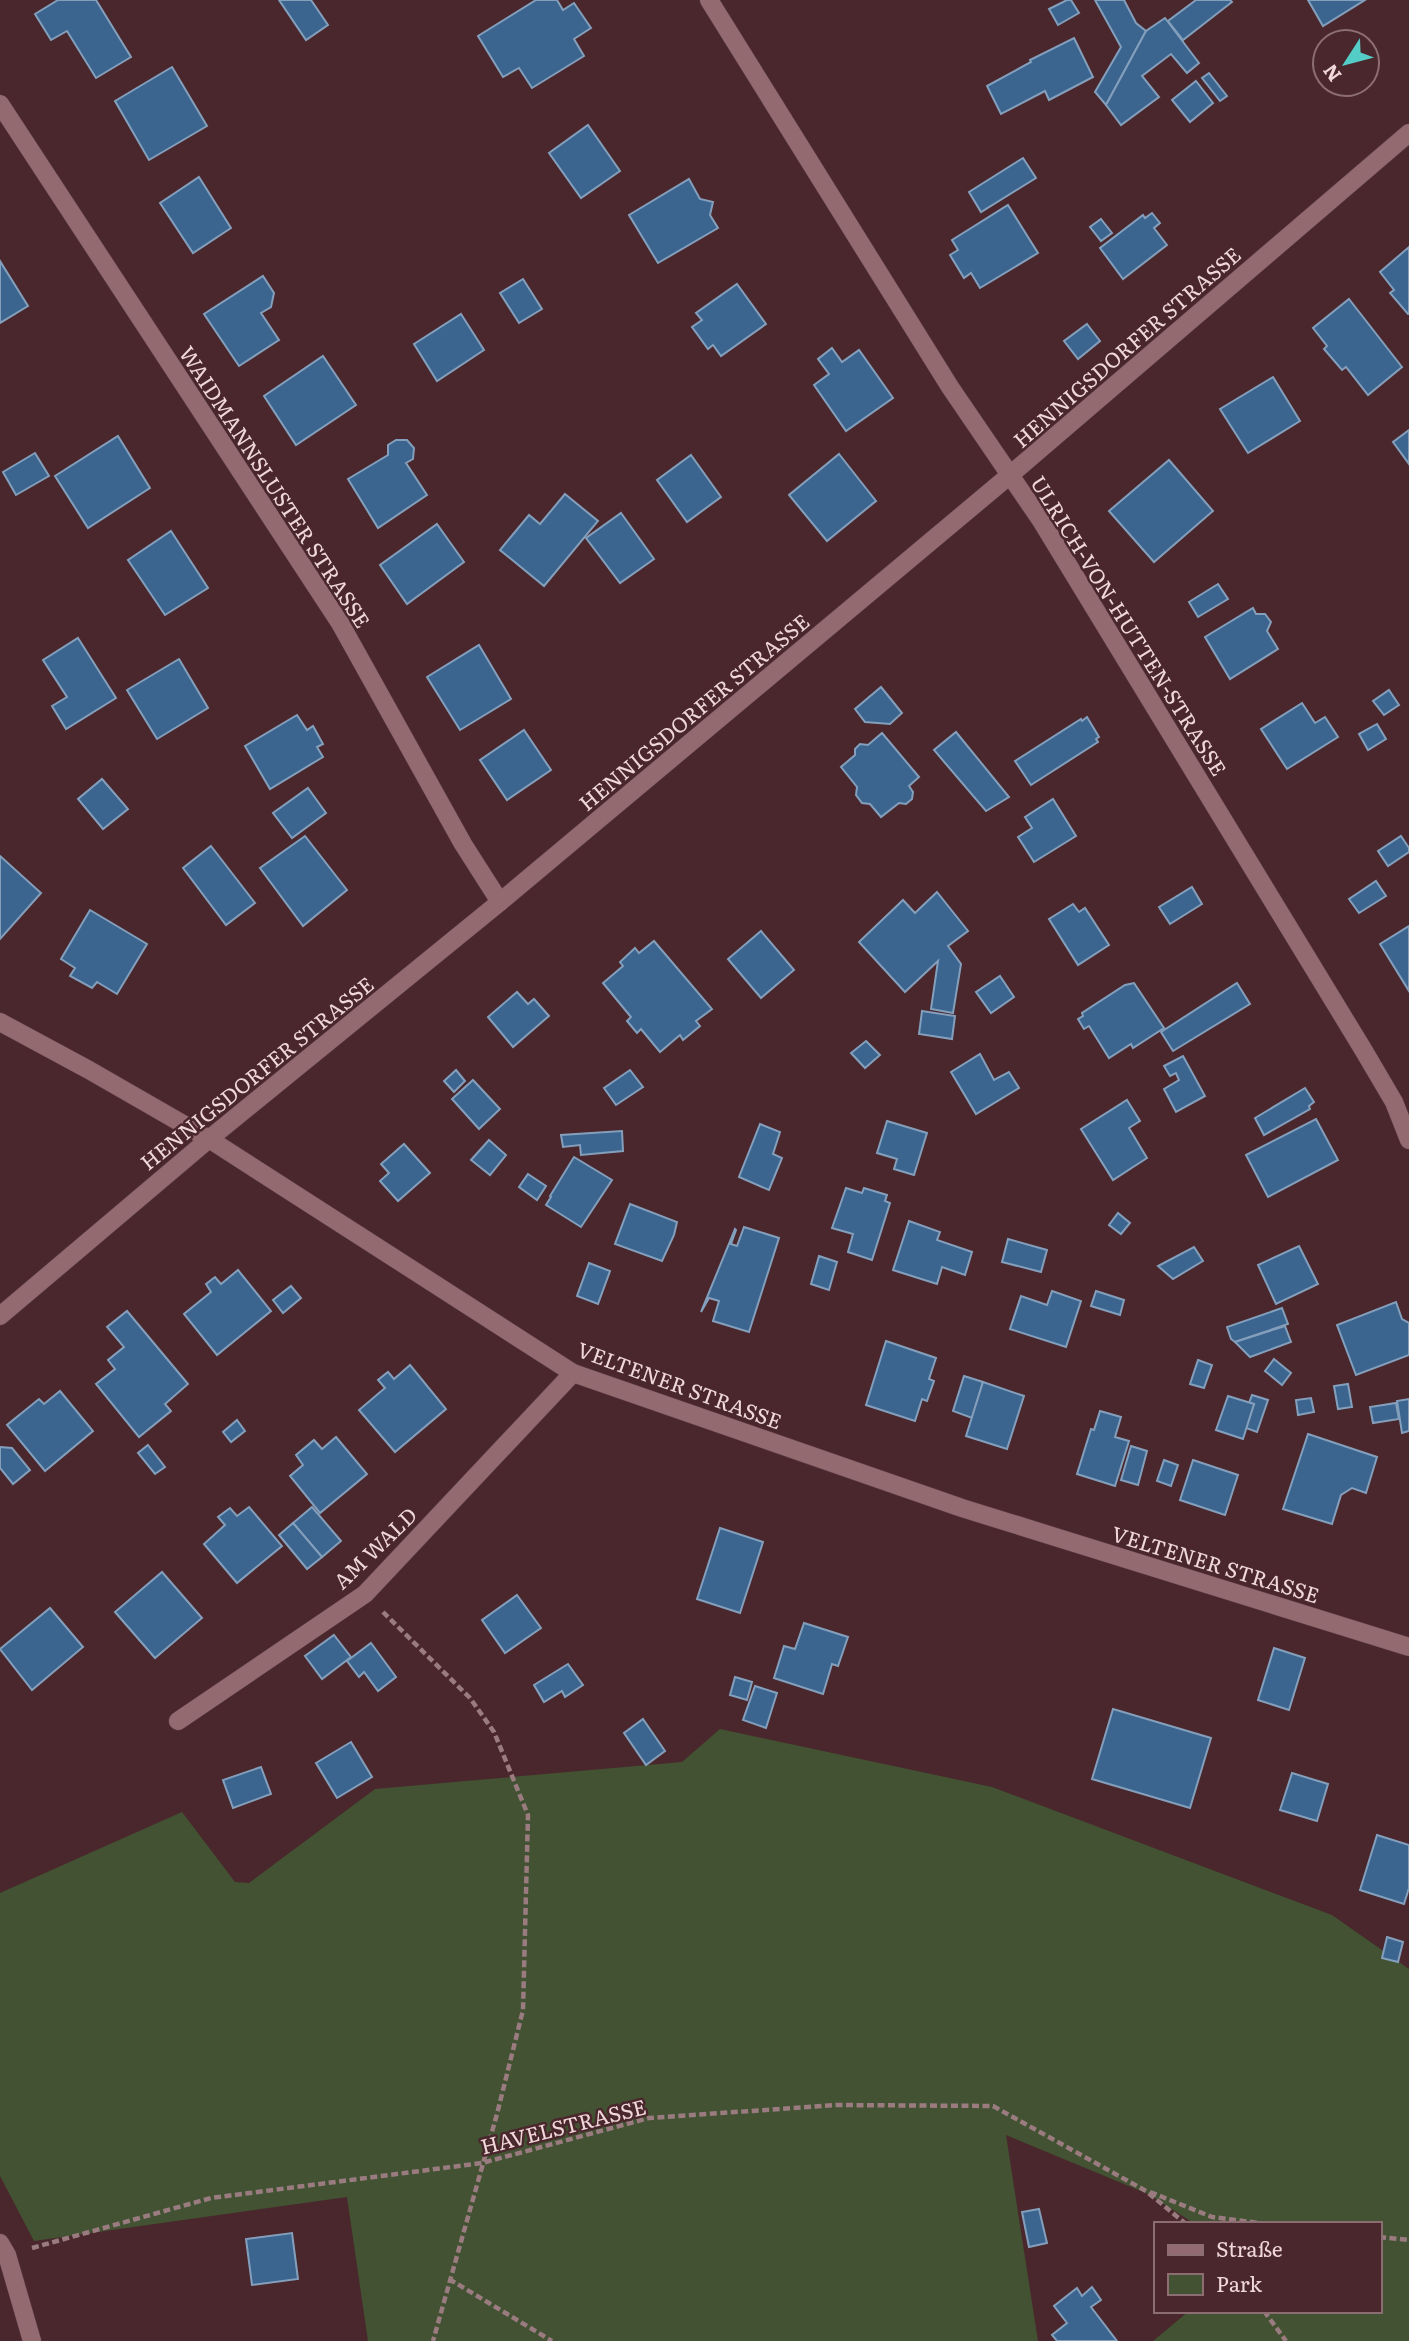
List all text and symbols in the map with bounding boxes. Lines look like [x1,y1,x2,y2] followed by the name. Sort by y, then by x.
[1311,28,1381,98] north arrow
[1315,59,1347,88] text: N
[1005,238,1247,454] street label: HENNIGSDORFER STRASSE
[173,339,379,633] street label: WAIDMANNSLUSTER STRASSE
[1024,469,1236,781] street label: ULRICH-VON-HUTTEN-STRASSE
[571,605,815,817] street label: HENNIGSDORFER STRASSE
[132,968,380,1176] street label: HENNIGSDORFER STRASSE
[573,1333,787,1435] street label: VELTENER STRASSE
[325,1499,423,1595] street label: AM WALD
[1108,1517,1324,1609] street label: VELTENER STRASSE
[477,2089,649,2161] street label: HAVELSTRASSE
[1154,2222,1381,2313] legend
[1216,2232,1283,2263] text: Straße
[1216,2267,1262,2298] text: Park

